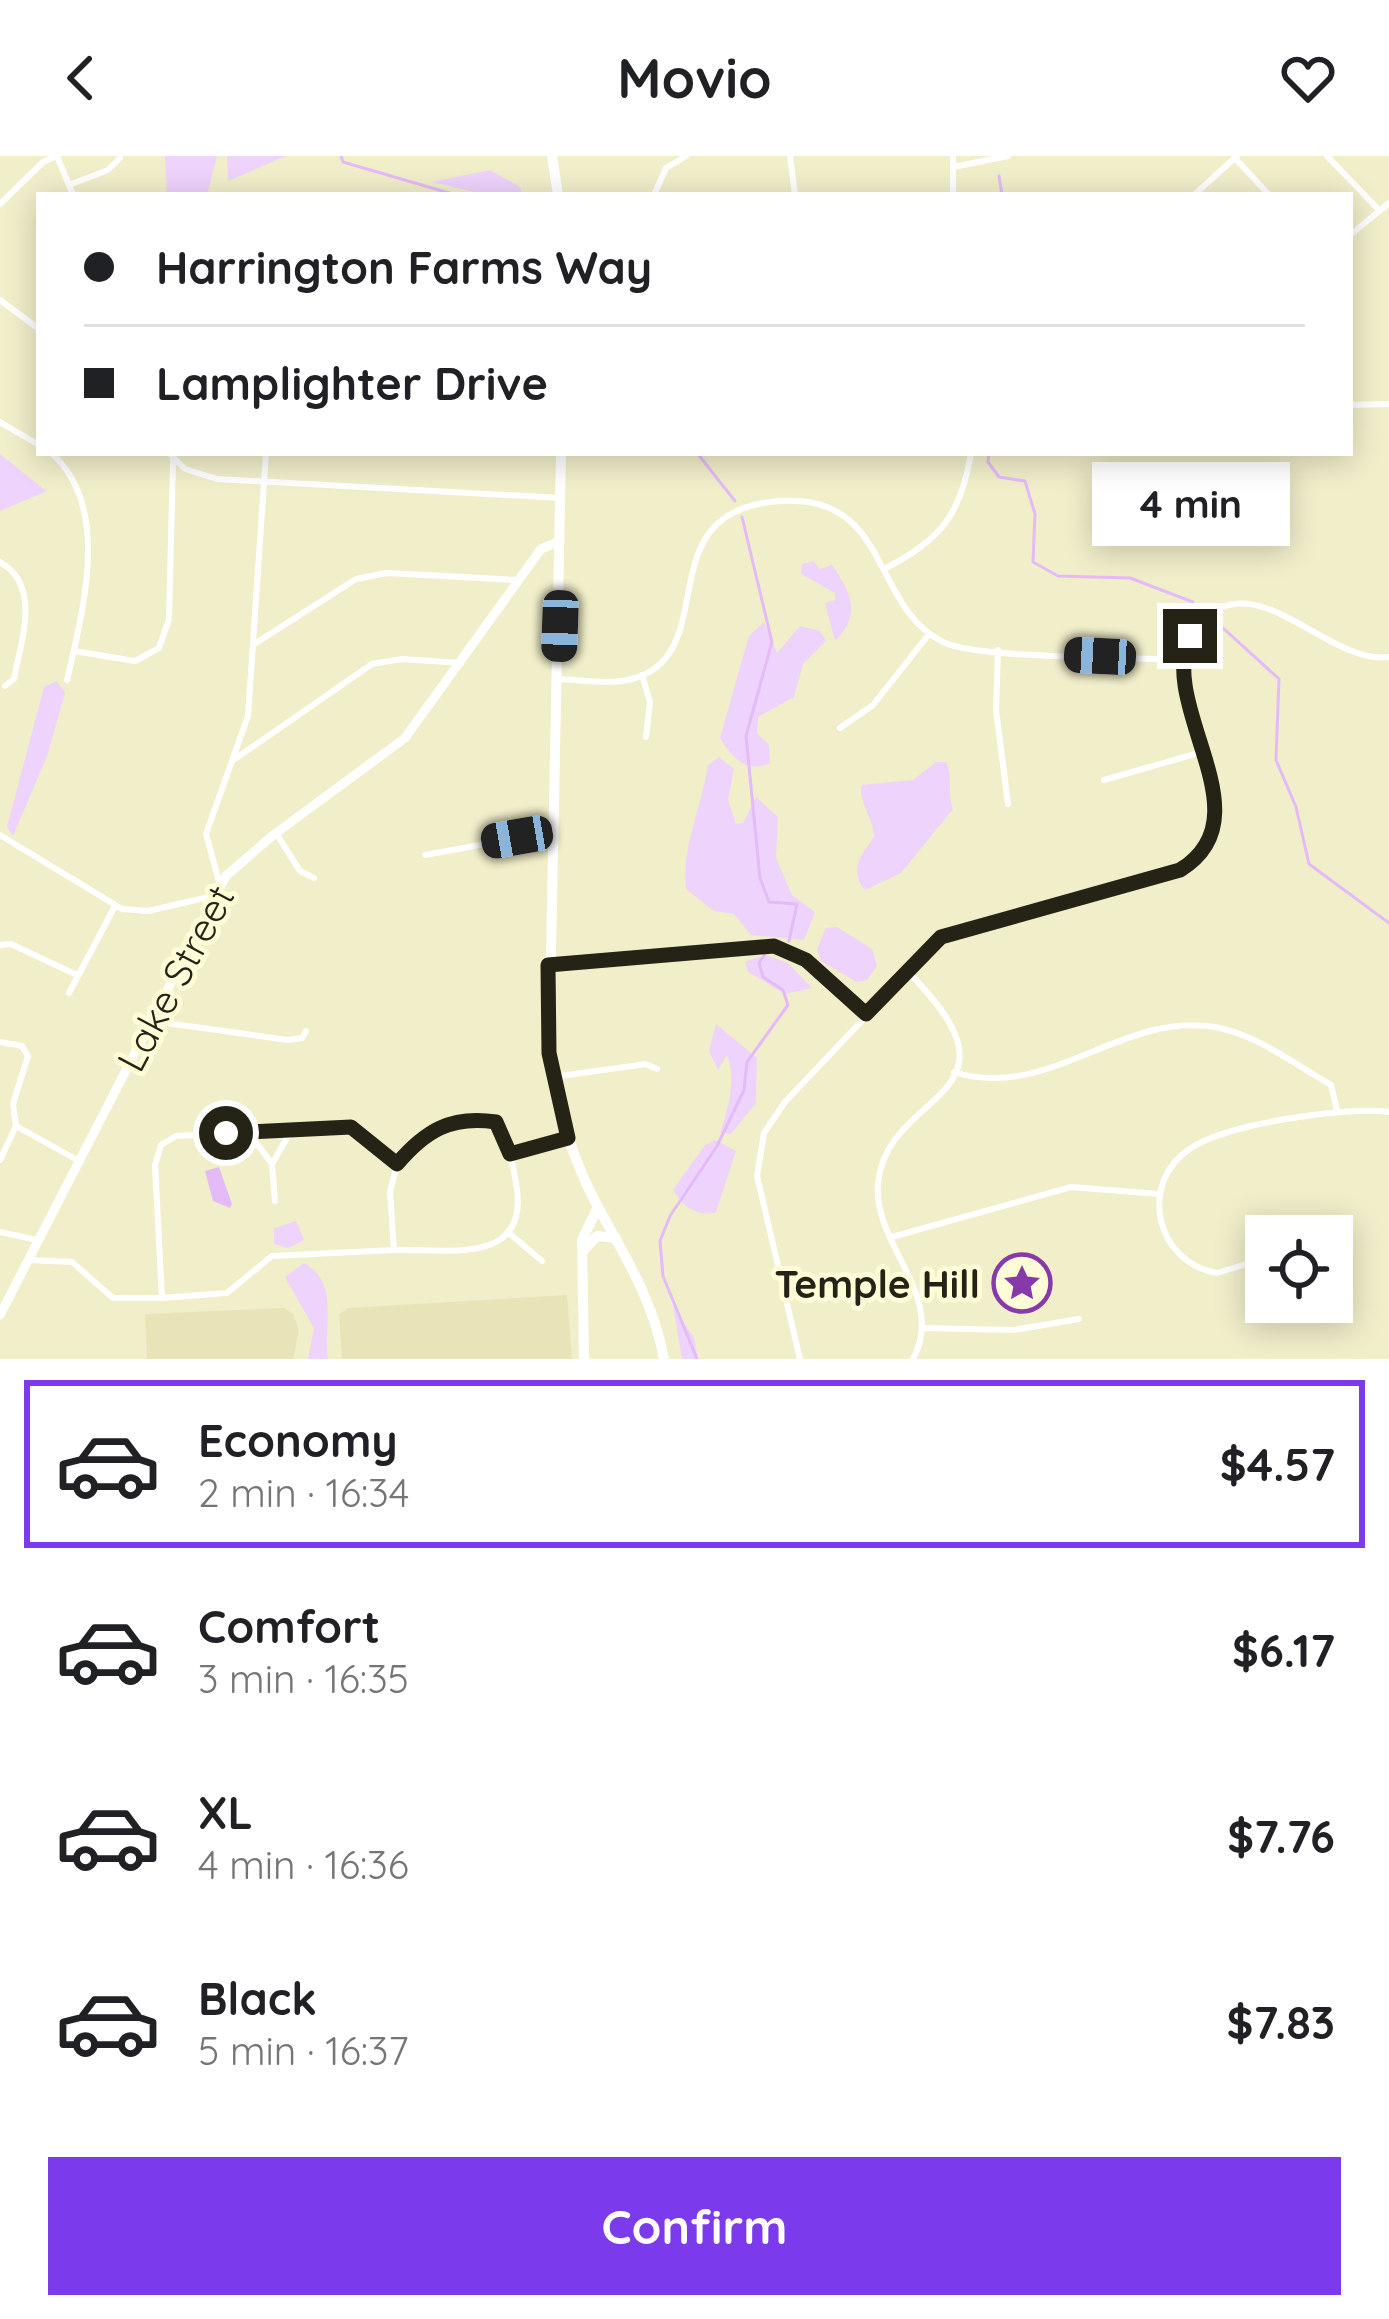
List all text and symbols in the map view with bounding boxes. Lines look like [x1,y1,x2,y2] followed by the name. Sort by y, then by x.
[617,44,772,112] text: Movio
[48,45,114,111] icon: back
[1275,45,1341,111] icon: heart
[156,239,652,295] text: Harrington Farms Way
[156,355,548,411] text: Lamplighter Drive
[1091,462,1289,546] callout: 4 min
[1140,479,1242,528] text: 4 min
[541,589,579,663] car
[1163,609,1217,663] route end
[1063,636,1137,676] car
[478,813,556,861] car
[106,877,244,1079] street label: Lake Street
[199,1106,253,1160] route start
[1245,1215,1353,1323] map controls
[1245,1215,1353,1323] button: locate
[991,1252,1053,1314] place icon: Temple Hill
[774,1259,980,1308] place label: Temple Hill
[54,1410,162,1518] icon: car
[198,1412,398,1468] text: Economy
[1220,1436,1335,1492] text: $4.57
[198,1468,409,1517] text: 2 min · 16:34
[54,1596,162,1704] icon: car
[198,1598,380,1654] text: Comfort
[1232,1622,1335,1678] text: $6.17
[198,1654,409,1703] text: 3 min · 16:35
[54,1782,162,1890] icon: car
[198,1784,253,1840] text: XL
[1227,1808,1335,1864] text: $7.76
[198,1840,409,1889] text: 4 min · 16:36
[54,1968,162,2076] icon: car
[198,1970,317,2026] text: Black
[1227,1994,1335,2050] text: $7.83
[198,2026,408,2075] text: 5 min · 16:37
[48,2157,1341,2295] button: Confirm

